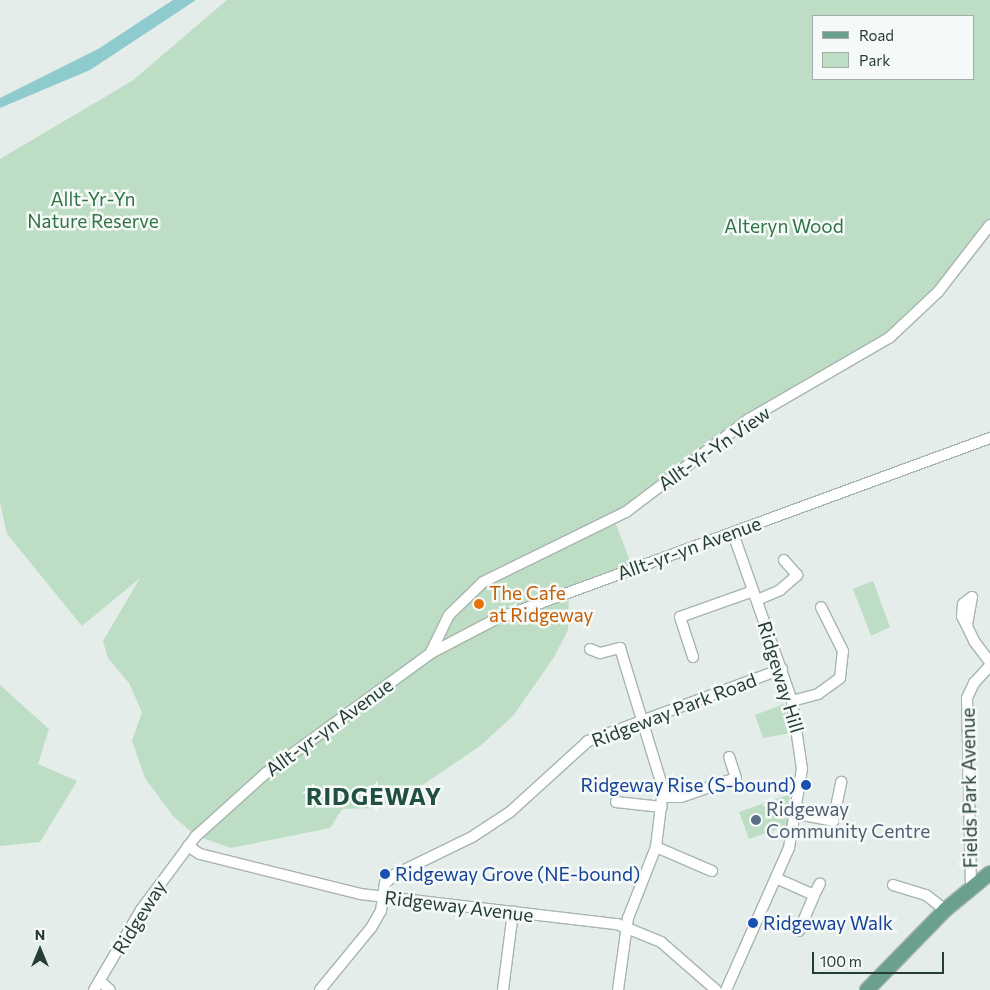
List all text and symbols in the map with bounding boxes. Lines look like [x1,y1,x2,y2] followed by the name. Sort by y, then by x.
[812,15,975,80] legend
[859,26,894,44] text: Road
[859,51,890,69] text: Park
[27,188,159,232] park label: Allt-Yr-Yn Nature Reserve
[724,215,844,237] park label: Alteryn Wood
[654,401,774,495] street label: Allt-Yr-Yn View
[614,511,764,585] street label: Allt-yr-yn Avenue
[489,582,593,626] place label: The Cafe at Ridgeway
[473,598,485,610] marker: The Cafe at Ridgeway
[753,618,809,736] street label: Ridgeway Hill
[588,668,760,752] street label: Ridgeway Park Road
[261,673,397,781] street label: Allt-yr-yn Avenue
[956,708,982,868] street label: Fields Park Avenue
[581,774,796,796] place label: Ridgeway Rise (S-bound)
[800,779,812,791] marker: Ridgeway Rise (S-bound)
[305,782,443,810] district label: RIDGEWAY
[766,798,930,842] place label: Ridgeway Community Centre
[750,814,762,826] marker: Ridgeway Community Centre
[395,863,640,885] place label: Ridgeway Grove (NE-bound)
[379,868,391,880] marker: Ridgeway Grove (NE-bound)
[107,876,171,958] street label: Ridgeway
[383,886,535,926] street label: Ridgeway Avenue
[763,912,893,934] place label: Ridgeway Walk
[747,917,759,929] marker: Ridgeway Walk
[15,925,65,975] north arrow
[35,926,45,943] text: N
[815,942,948,974] scale bar
[820,952,862,970] text: 100 m

